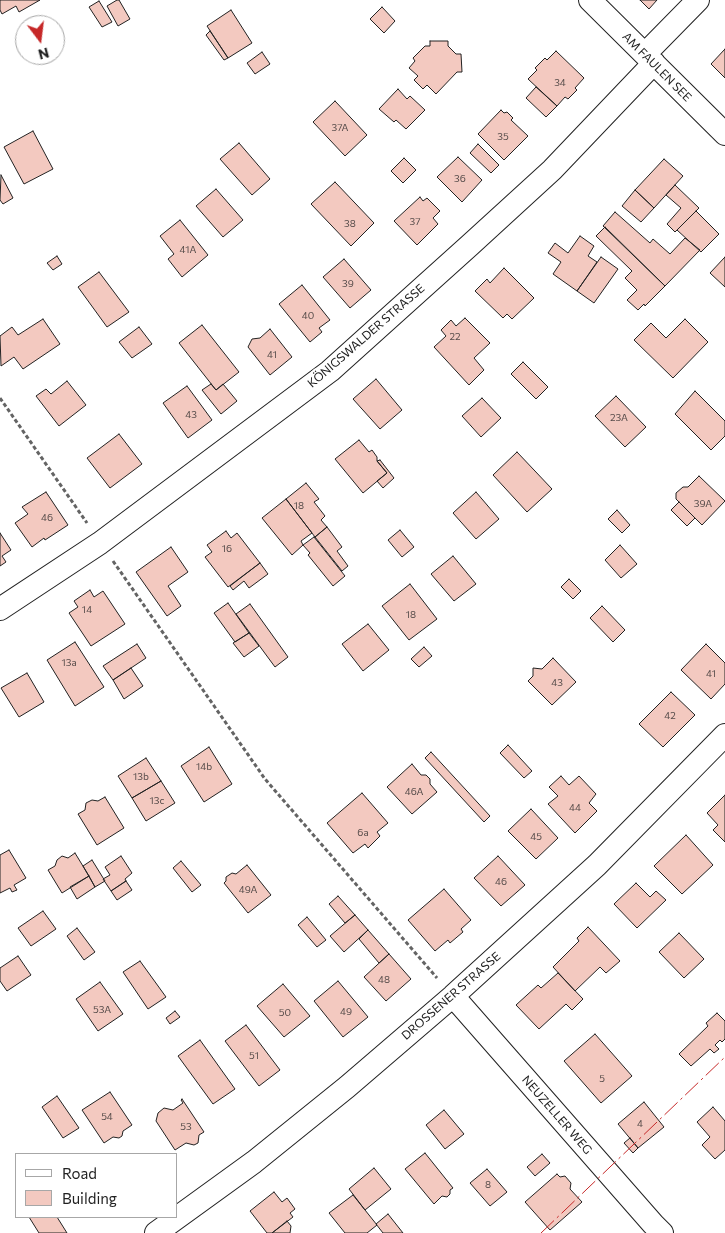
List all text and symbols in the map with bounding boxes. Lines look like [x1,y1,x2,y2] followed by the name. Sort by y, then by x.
[15,15,65,65] north arrow
[619,29,695,105] street label: AM FAULEN SEE
[36,44,51,64] text: N
[554,77,566,89] house number: 34
[332,122,348,134] house number: 37A
[497,131,509,143] house number: 35
[454,173,466,185] house number: 36
[410,216,420,228] house number: 37
[344,218,356,230] house number: 38
[180,244,196,256] house number: 41A
[342,278,354,290] house number: 39
[305,281,427,391] street label: KÖNIGSWALDER STRASSE
[302,310,314,322] house number: 40
[449,331,461,343] house number: 22
[267,349,277,361] house number: 41
[185,409,197,421] house number: 43
[610,412,628,424] house number: 23A
[694,498,712,510] house number: 39A
[294,500,304,512] house number: 18
[41,512,53,524] house number: 46
[222,543,232,555] house number: 16
[82,604,92,616] house number: 14
[406,609,416,621] house number: 18
[61,657,77,669] house number: 13a
[706,668,716,680] house number: 41
[551,677,563,689] house number: 43
[664,710,676,722] house number: 42
[196,761,212,773] house number: 14b
[133,771,149,783] house number: 13b
[405,786,423,798] house number: 46A
[150,795,164,807] house number: 13c
[569,802,581,814] house number: 44
[357,827,369,839] house number: 6a
[530,831,542,843] house number: 45
[495,876,507,888] house number: 46
[239,884,257,896] house number: 49A
[399,949,503,1043] street label: DROSSENER STRASSE
[378,974,390,986] house number: 48
[93,1004,111,1016] house number: 53A
[340,1006,352,1018] house number: 49
[279,1007,291,1019] house number: 50
[249,1050,259,1062] house number: 51
[519,1073,595,1157] street label: NEUZELLER WEG
[599,1073,605,1085] house number: 5
[101,1111,113,1123] house number: 54
[637,1118,643,1130] house number: 4
[180,1121,192,1133] house number: 53
[15,1153,178,1218] legend
[62,1164,97,1182] text: Road
[485,1179,491,1191] house number: 8
[62,1189,117,1207] text: Building

